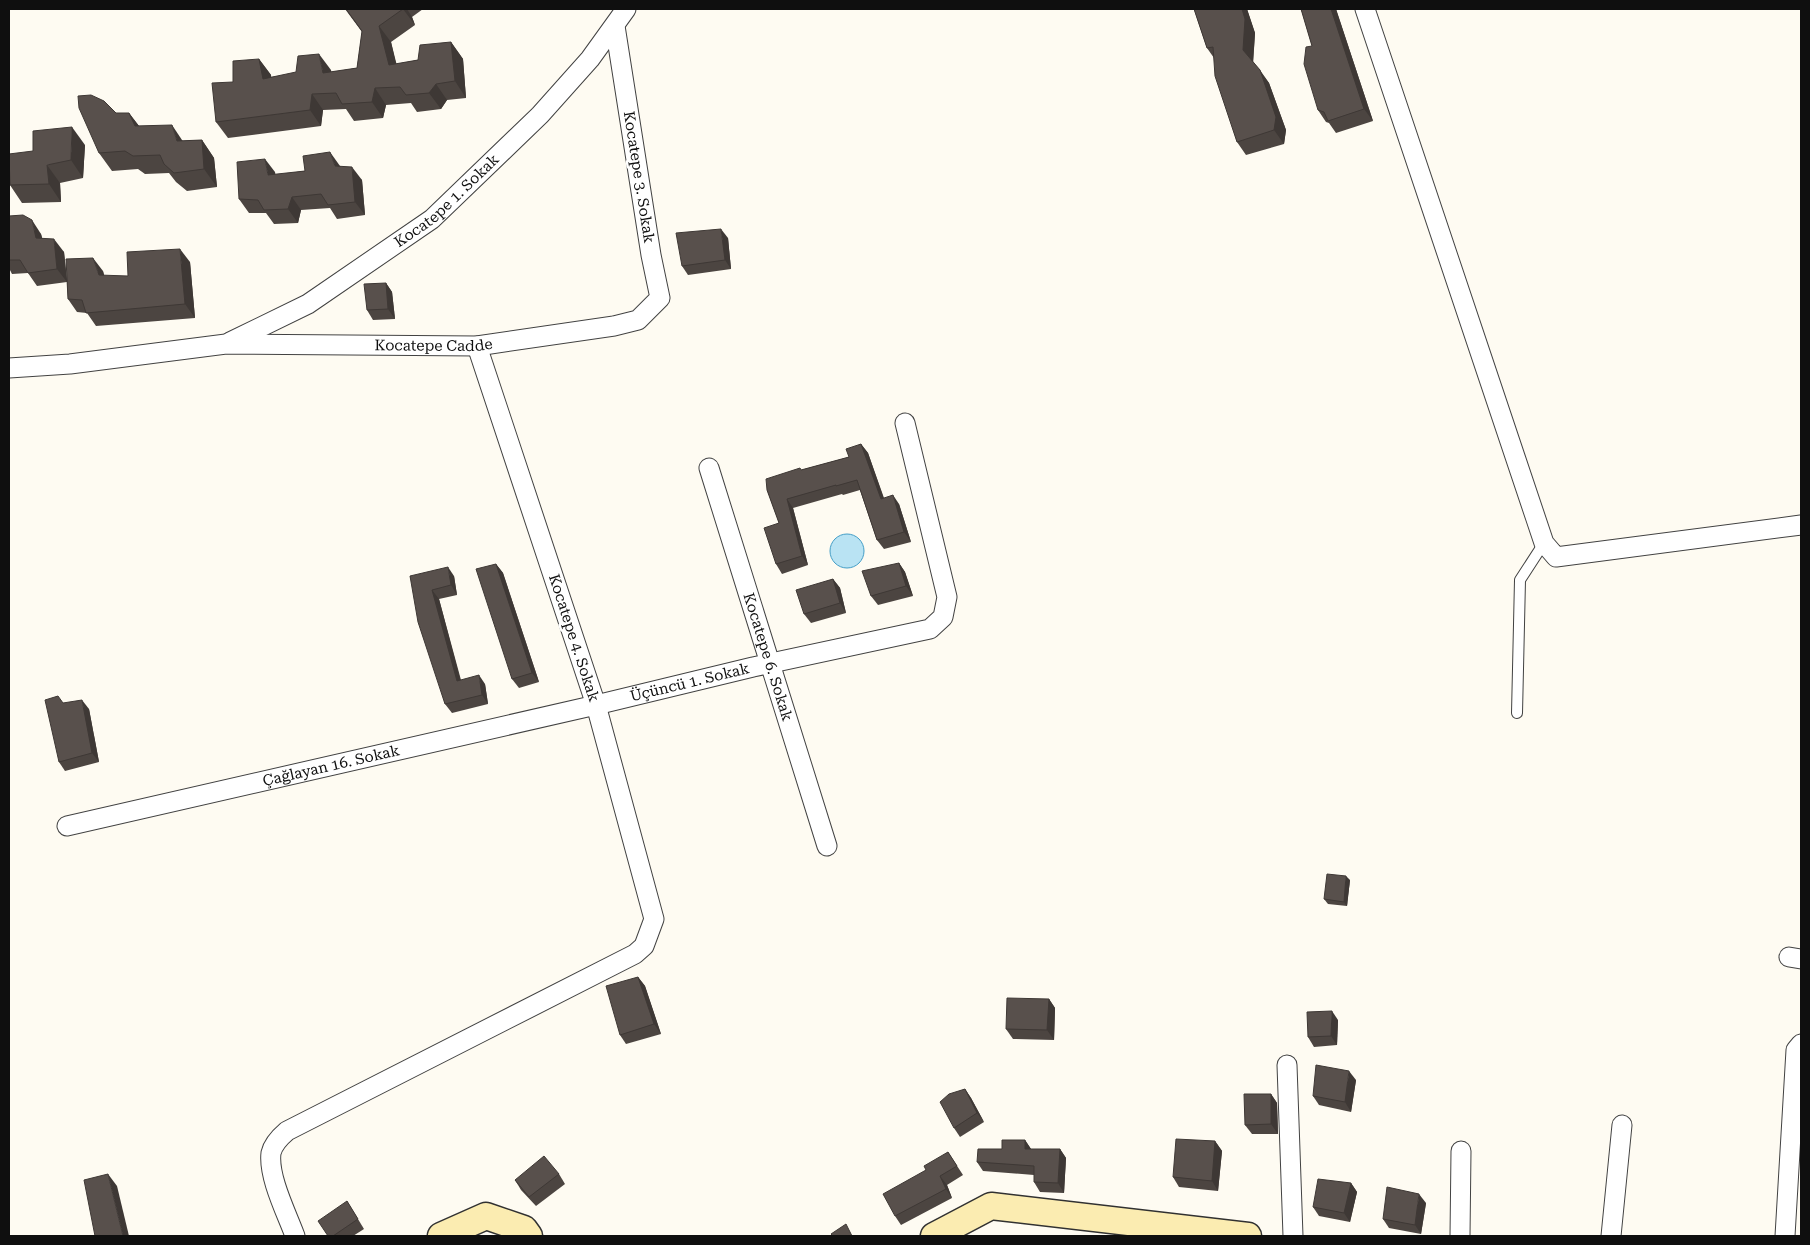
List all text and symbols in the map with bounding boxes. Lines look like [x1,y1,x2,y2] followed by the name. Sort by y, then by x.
[620,110,658,245] street label: Kocatepe 3. Sokak
[391,150,503,251] street label: Kocatepe 1. Sokak
[375,335,494,355] street label: Kocatepe Cadde
[545,572,603,705] street label: Kocatepe 4. Sokak
[740,591,797,724] street label: Kocatepe 6. Sokak
[628,659,752,705] street label: Üçüncü 1. Sokak
[261,741,402,790] street label: Çağlayan 16. Sokak

